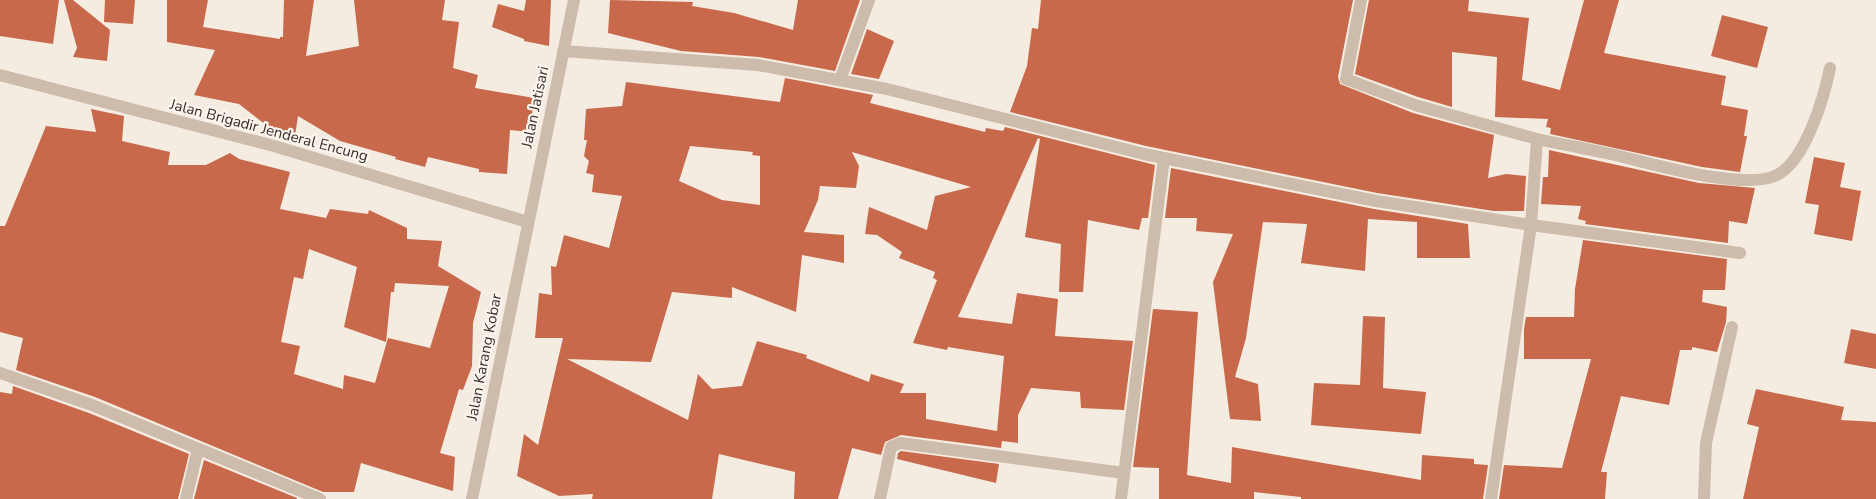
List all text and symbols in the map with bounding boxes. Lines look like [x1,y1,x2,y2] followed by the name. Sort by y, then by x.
[516,64,553,151] street label: Jalan Jatisari
[167,94,370,166] street label: Jalan Brigadir Jenderal Encung
[462,291,506,423] street label: Jalan Karang Kobar

